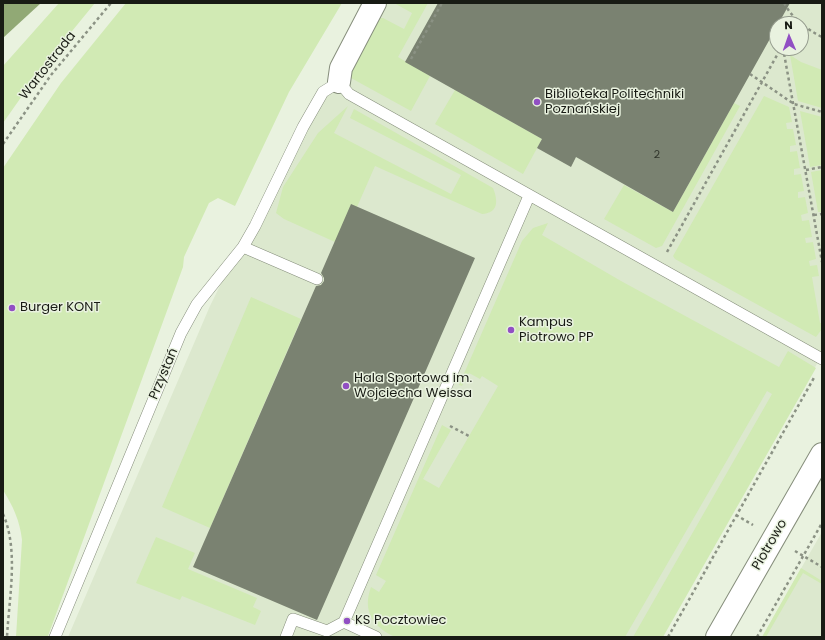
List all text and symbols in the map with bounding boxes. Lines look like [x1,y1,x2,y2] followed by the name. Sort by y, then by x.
[769,16,809,56] north arrow
[784,17,793,33] text: N
[17,29,79,103] street label: Wartostrada
[545,87,684,118] place label: Biblioteka Politechniki Poznańskiej
[532,97,542,107] marker: Biblioteka Politechniki Poznańskiej
[654,148,660,162] house number: 2
[20,300,100,316] place label: Burger KONT
[7,303,17,313] marker: Burger KONT
[519,315,593,346] place label: Kampus Piotrowo PP
[506,325,516,335] marker: Kampus Piotrowo PP
[146,346,182,402] street label: Przystań
[354,371,472,402] place label: Hala Sportowa im. Wojciecha Weissa
[341,381,351,391] marker: Hala Sportowa im. Wojciecha Weissa
[749,517,791,573] street label: Piotrowo
[355,613,446,629] place label: KS Pocztowiec
[342,616,352,626] marker: KS Pocztowiec

